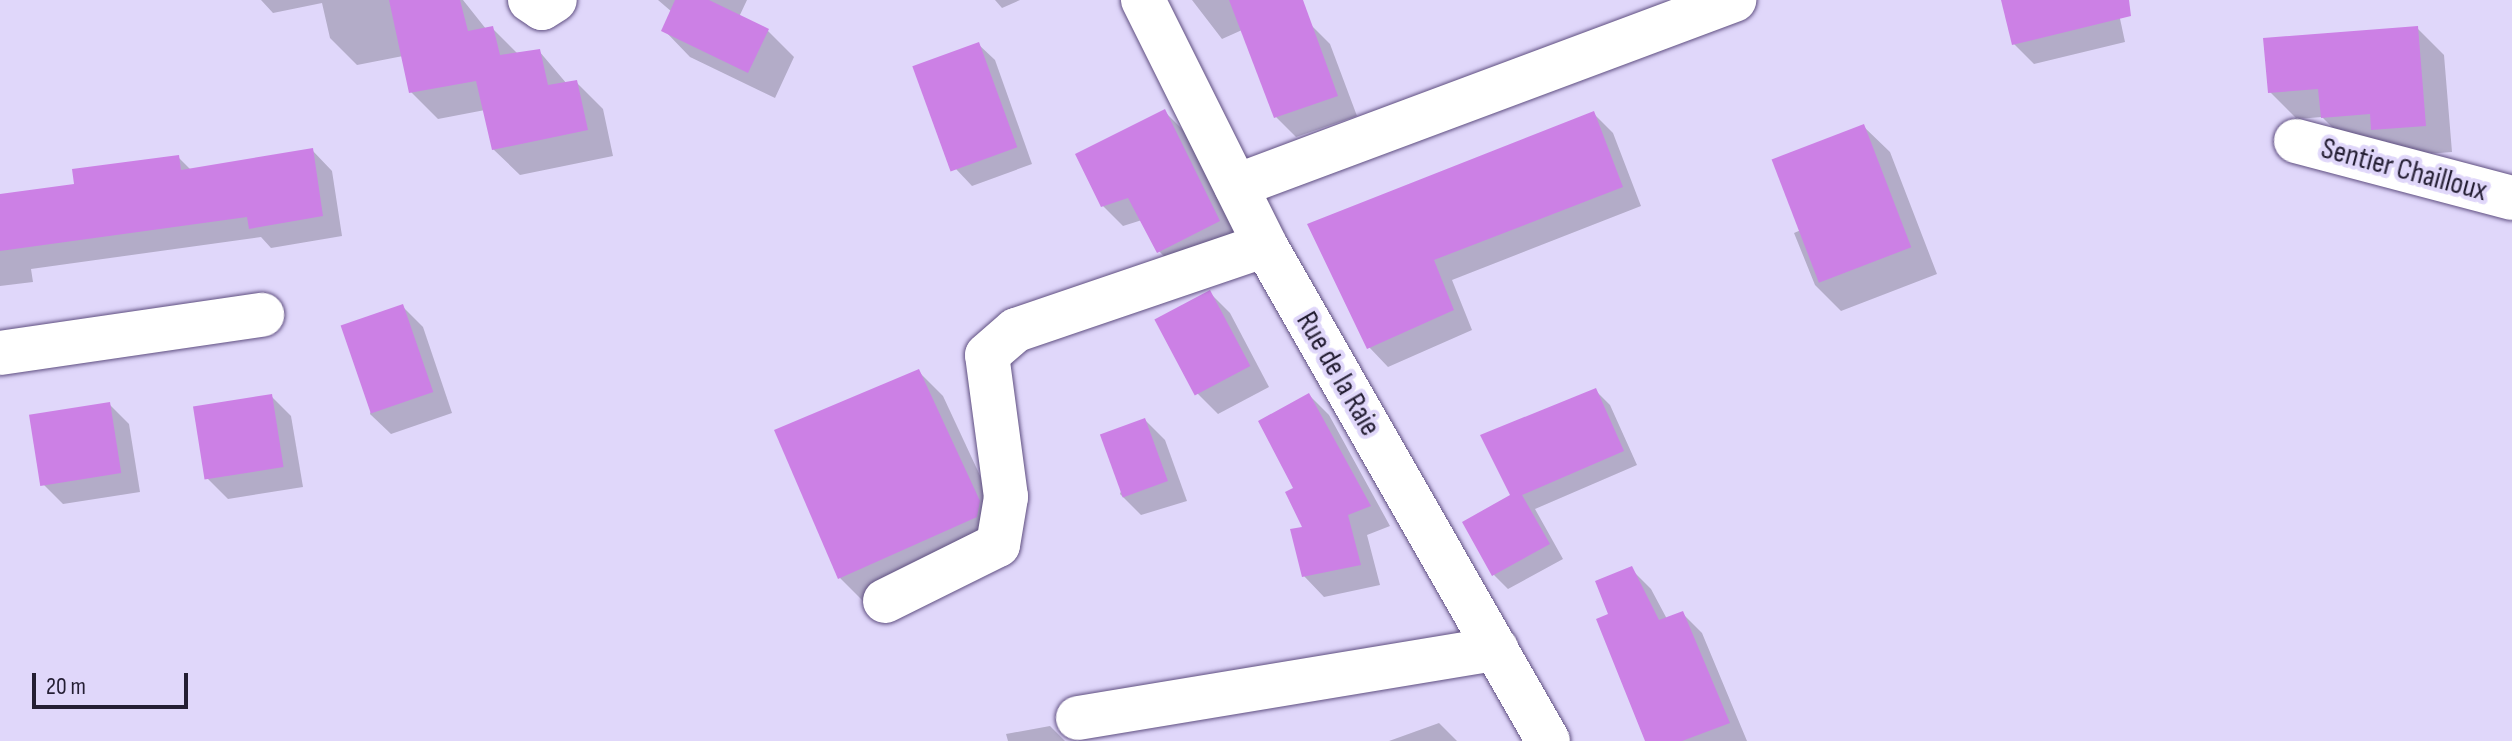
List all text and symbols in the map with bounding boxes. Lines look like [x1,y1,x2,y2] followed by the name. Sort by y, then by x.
[2317,131,2491,209] street label: Sentier Chailloux
[1288,306,1388,442] street label: Rue de la Raie
[36,657,192,707] scale bar
[46,672,86,701] text: 20 m

